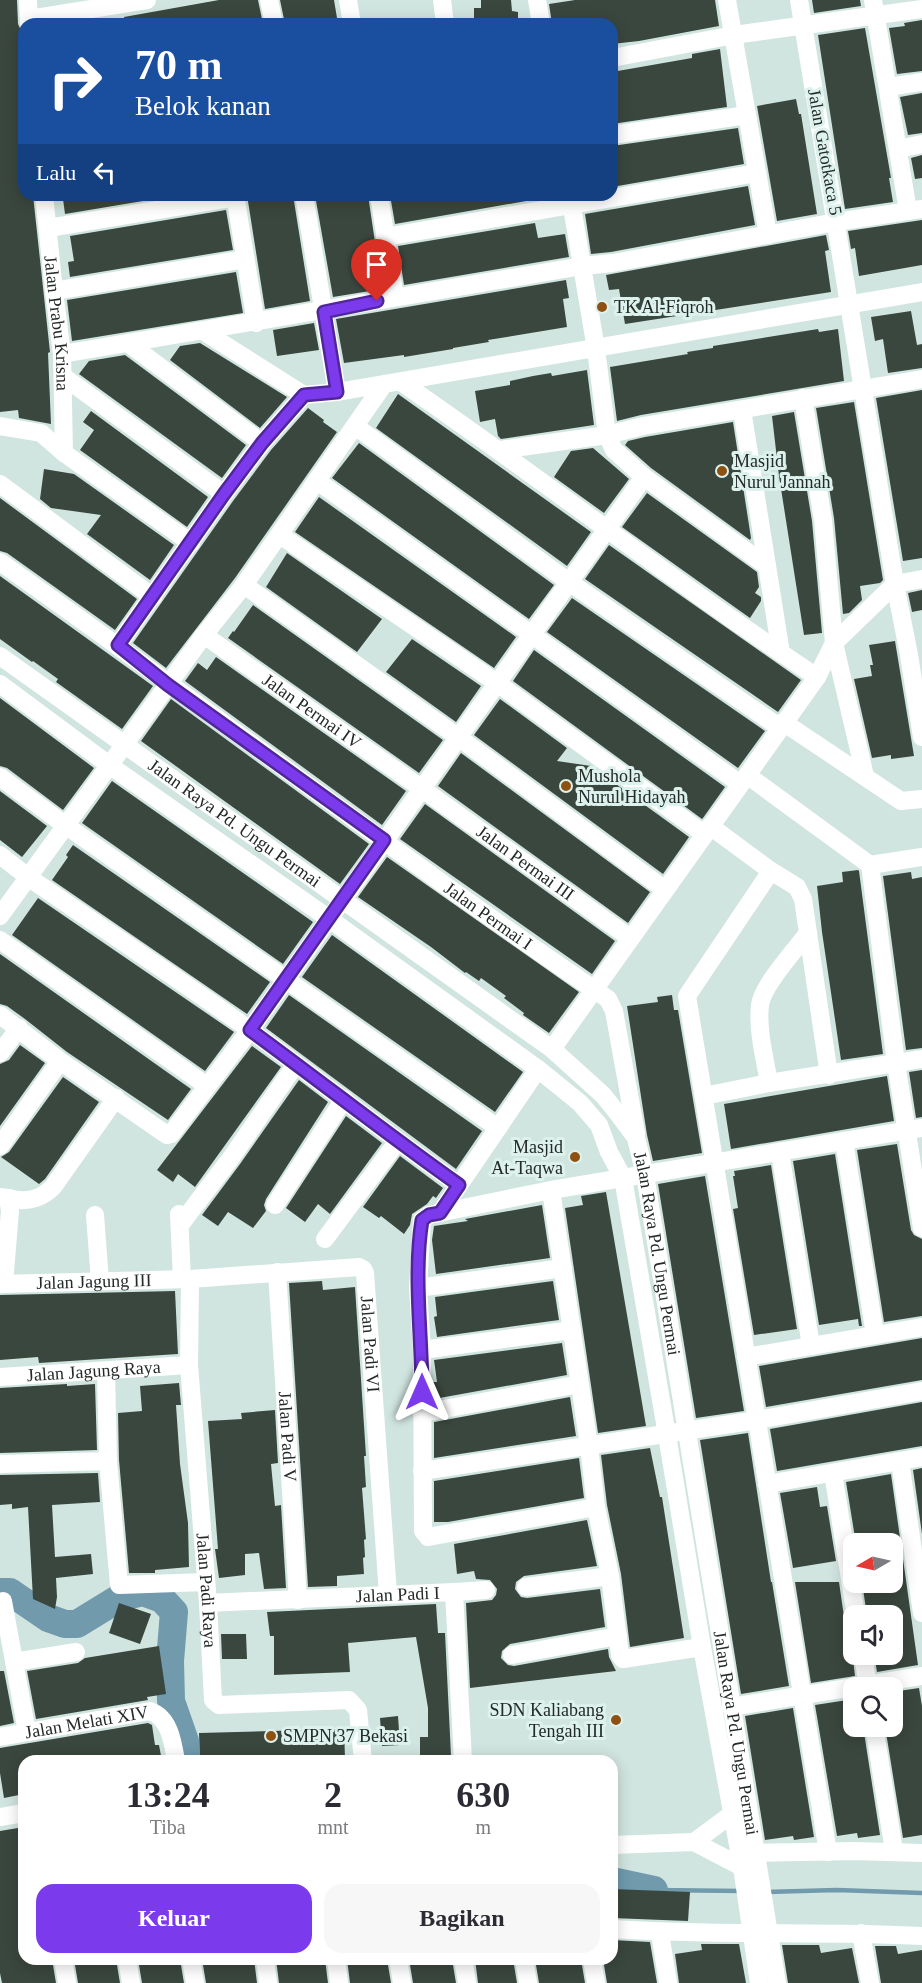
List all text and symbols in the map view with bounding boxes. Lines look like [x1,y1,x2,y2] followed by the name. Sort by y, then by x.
[36,42,114,120] icon: right
[135,42,223,88] text: 70 m
[804,87,846,217] street label: Jalan Gatotkaca 5
[135,91,271,121] text: Belok kanan
[88,156,121,189] icon: left
[36,160,76,185] text: Lalu
[351,239,402,301] pin
[360,248,393,281] icon: arrive
[40,255,73,391] street label: Jalan Prabu Krisna
[614,297,714,317] place label: TK Al-Fiqroh
[595,300,609,314] marker: TK Al-Fiqroh
[734,451,830,492] place label: Masjid Nurul Jannah
[715,464,729,478] marker: Masjid Nurul Jannah
[259,669,365,753] street label: Jalan Permai IV
[145,755,325,891] street label: Jalan Raya Pd. Ungu Permai
[578,766,685,807] place label: Mushola Nurul Hidayah
[559,779,573,793] marker: Mushola Nurul Hidayah
[473,821,578,905] street label: Jalan Permai III
[440,878,536,954] street label: Jalan Permai I
[491,1137,563,1178] place label: Masjid At-Taqwa
[630,1149,684,1357] street label: Jalan Raya Pd. Ungu Permai
[568,1150,582,1164] marker: Masjid At-Taqwa
[36,1270,152,1293] street label: Jalan Jagung III
[357,1295,384,1393] street label: Jalan Padi VI
[26,1357,161,1385] street label: Jalan Jagung Raya
[390,1360,454,1424] position arrow
[275,1391,300,1483] street label: Jalan Padi V
[192,1532,220,1648] street label: Jalan Padi Raya
[843,1533,903,1593] north arrow
[843,1533,903,1737] map controls
[355,1583,440,1606] street label: Jalan Padi I
[843,1605,903,1665] button: sound
[710,1629,763,1837] street label: Jalan Raya Pd. Ungu Permai
[843,1677,903,1737] button: search
[490,1700,604,1741] place label: SDN Kaliabang Tengah III
[23,1701,150,1743] street label: Jalan Melati XIV
[609,1713,623,1727] marker: SDN Kaliabang Tengah III
[283,1726,408,1746] place label: SMPN 37 Bekasi
[264,1729,278,1743] marker: SMPN 37 Bekasi
[126,1775,210,1815] text: 13:24
[324,1775,342,1815] text: 2
[456,1775,510,1815] text: 630
[150,1816,186,1838] text: Tiba
[317,1816,349,1838] text: mnt
[476,1816,491,1838] text: m
[36,1884,312,1953] button: Keluar
[324,1884,600,1953] button: Bagikan

